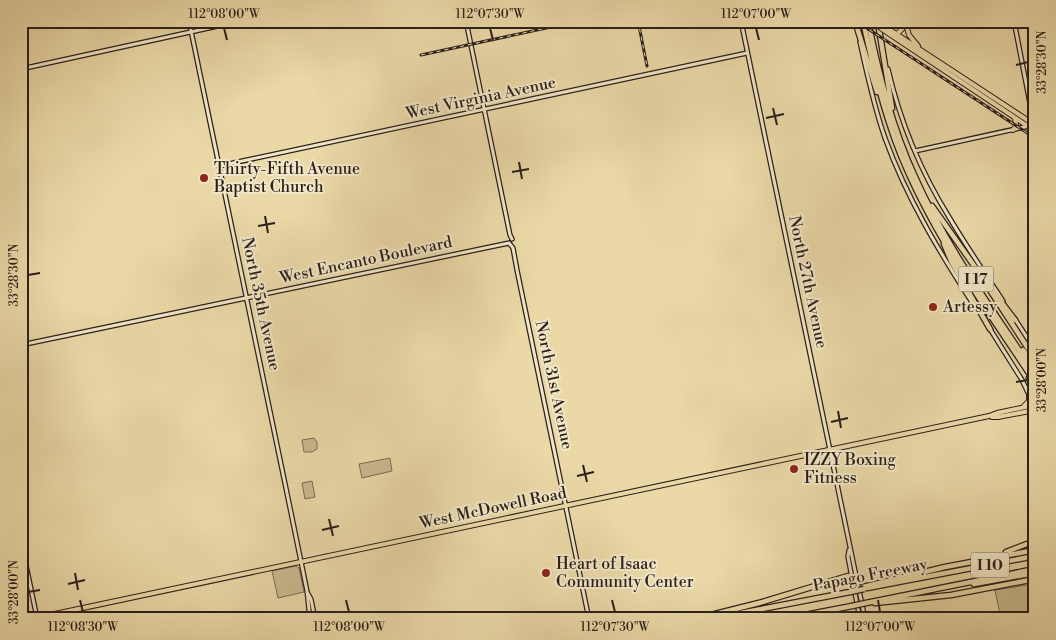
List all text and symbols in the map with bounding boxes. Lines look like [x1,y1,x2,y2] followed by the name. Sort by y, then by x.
[188,7,261,22] text: 112°08'00"W
[456,7,526,22] text: 112°07'30"W
[721,7,792,22] text: 112°07'00"W
[1035,31,1050,93] text: 33°28'30"N
[403,72,558,124] street label: West Virginia Avenue
[213,159,360,197] place label: Thirty-Fifth Avenue Baptist Church
[198,172,210,184] marker: Thirty-Fifth Avenue Baptist Church
[784,214,832,350] street label: North 27th Avenue
[277,232,454,288] street label: West Encanto Boulevard
[237,235,285,373] street label: North 35th Avenue
[7,244,22,306] text: 33°28'30"N
[958,266,994,292] road number: I 17
[942,297,997,317] place label: Artessy
[927,301,939,313] marker: Artessy
[531,319,577,451] street label: North 31st Avenue
[1035,348,1050,412] text: 33°28'00"N
[804,450,897,488] place label: IZZY Boxing Fitness
[788,463,800,475] marker: IZZY Boxing Fitness
[417,483,568,534] street label: West McDowell Road
[971,552,1009,578] road number: I 10
[556,554,694,592] place label: Heart of Isaac Community Center
[811,554,929,596] street label: Papago Freeway
[7,560,22,624] text: 33°28'00"N
[540,567,552,579] marker: Heart of Isaac Community Center
[48,620,119,635] text: 112°08'30"W
[313,620,386,635] text: 112°08'00"W
[581,620,651,635] text: 112°07'30"W
[845,620,916,635] text: 112°07'00"W

